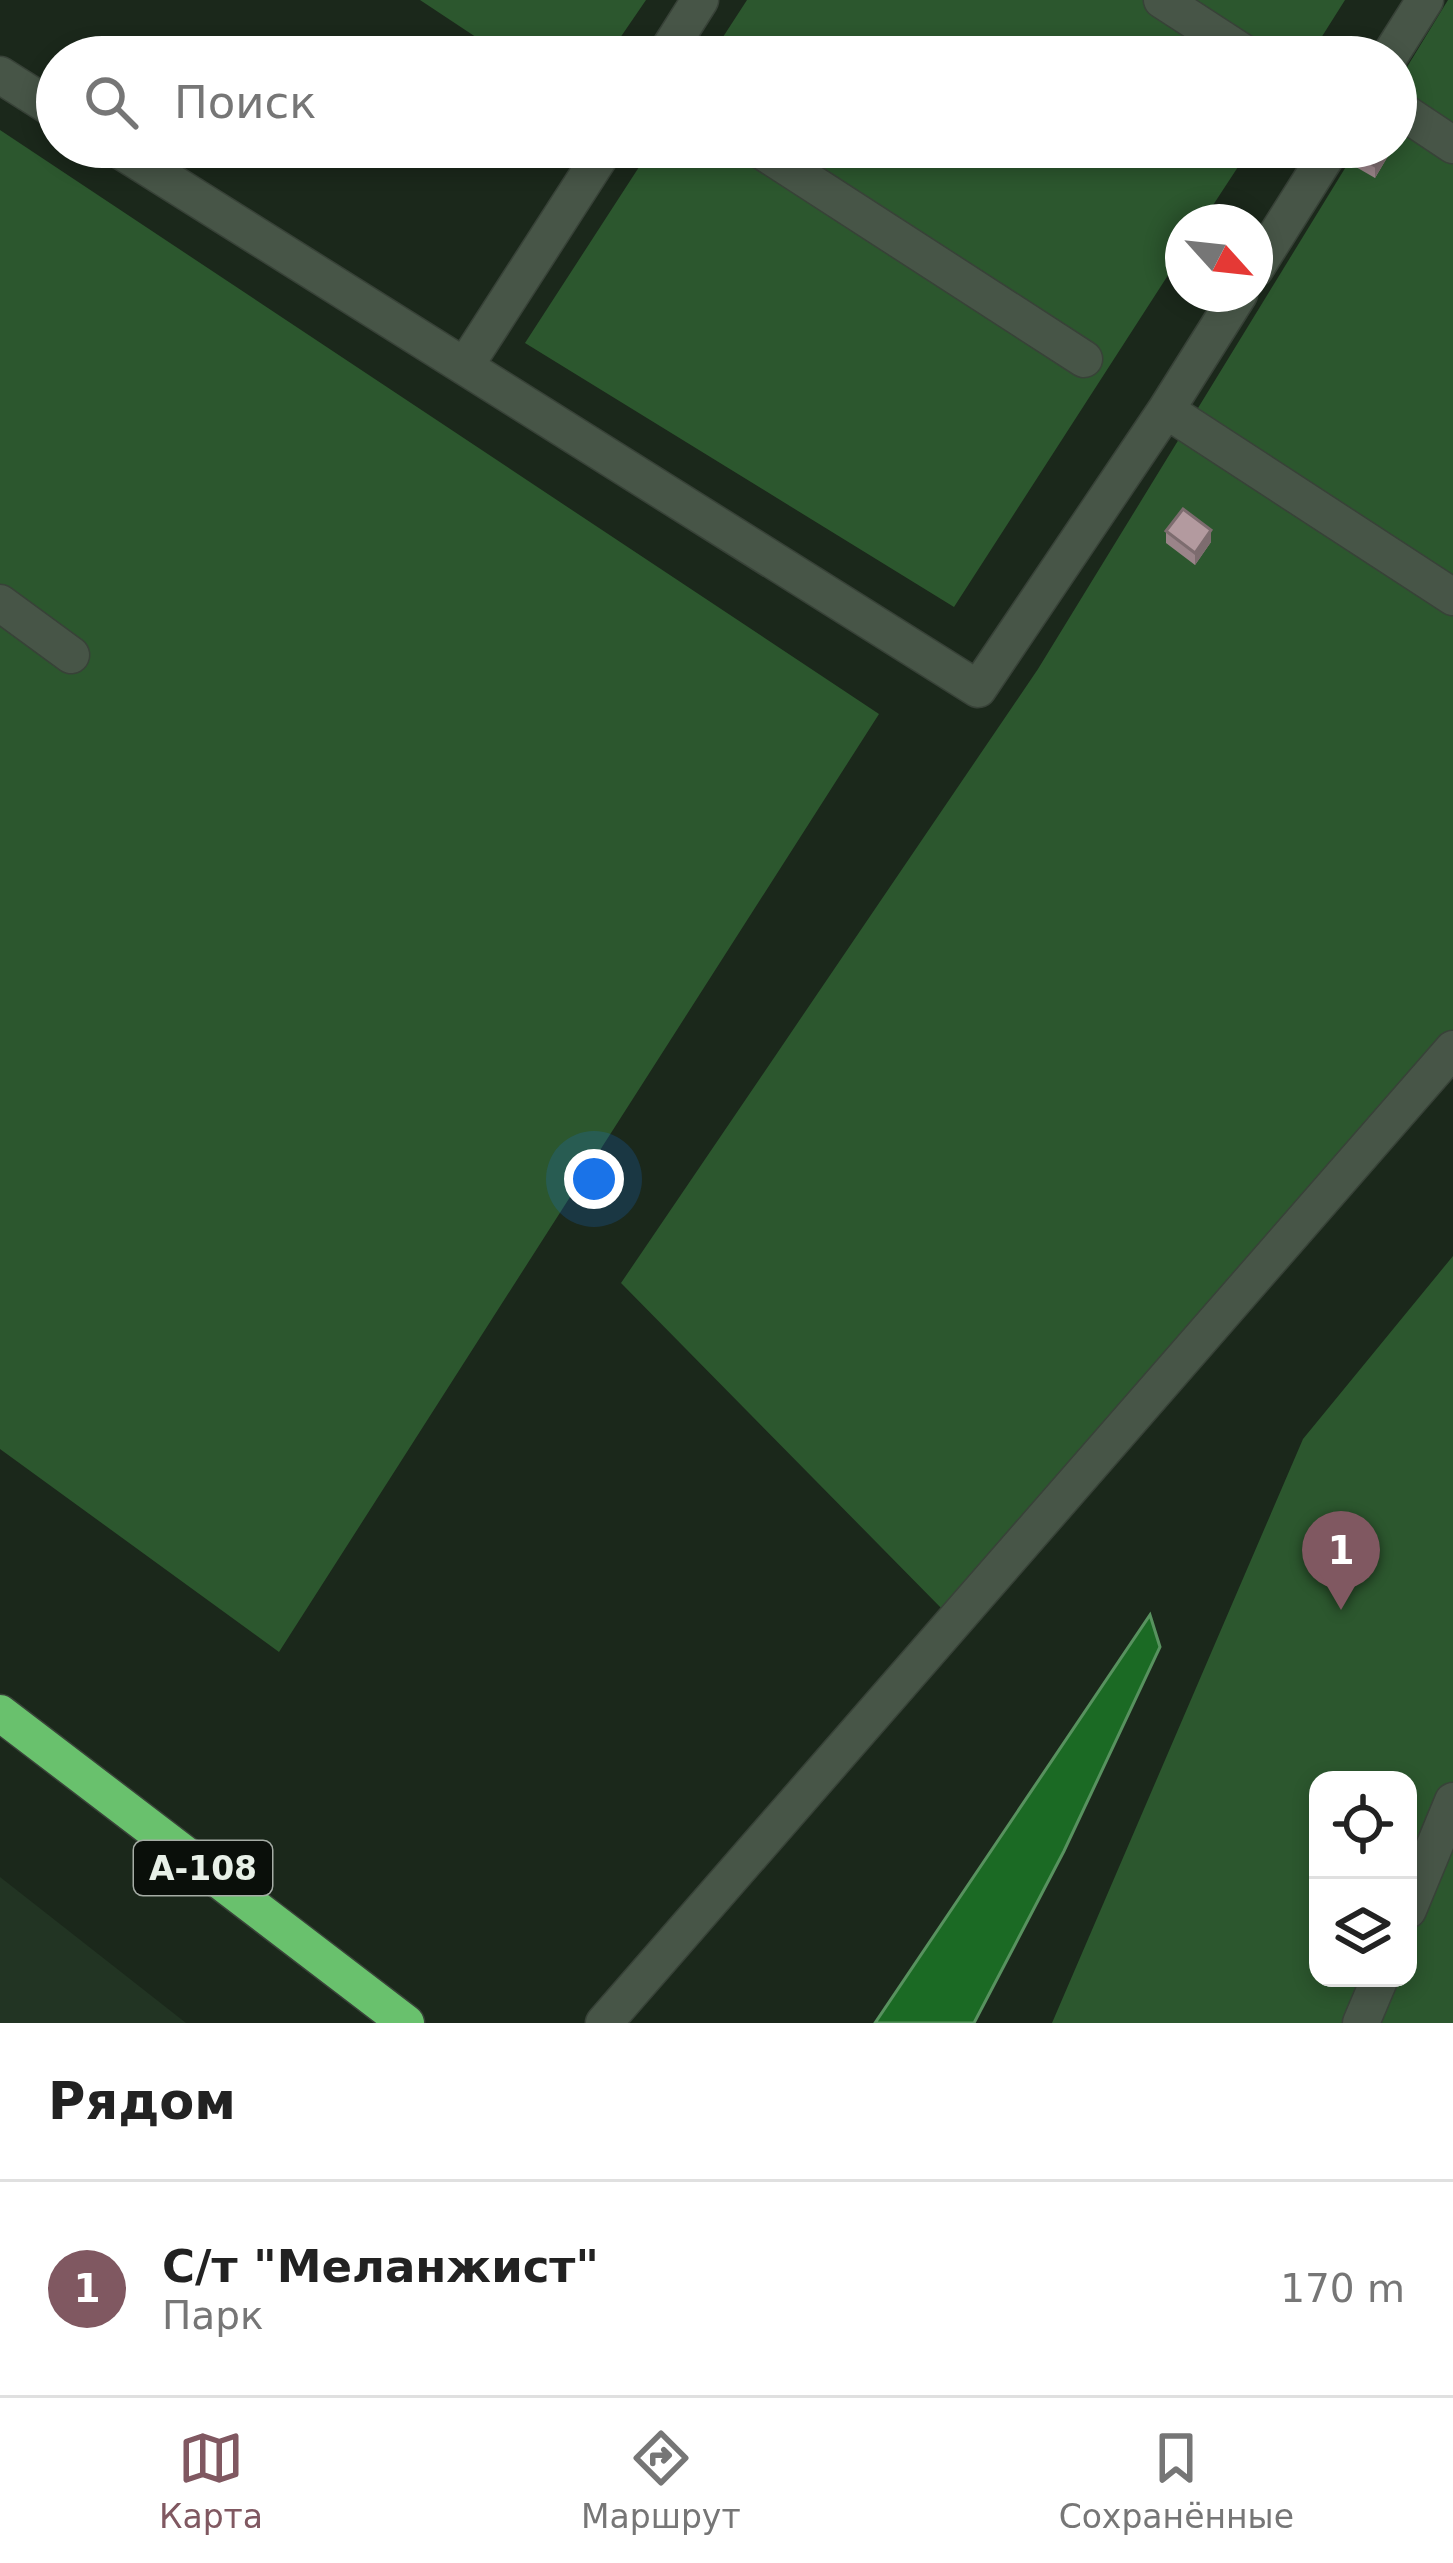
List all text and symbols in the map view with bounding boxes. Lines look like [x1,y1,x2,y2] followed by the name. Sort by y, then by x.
[36,36,1417,168] search box
[78,69,144,135] icon: search
[174,76,317,129] text: Поиск
[1165,204,1273,312] north arrow
[564,1149,624,1209] your location
[1302,1511,1380,1610] pin: 1
[1309,1771,1417,1987] map controls
[1309,1771,1417,1879] button: locate
[134,1841,272,1895] road number: А-108
[1309,1879,1417,1987] button: layers
[48,2072,236,2131] text: Рядом
[162,2240,599,2293] text: С/т "Меланжист"
[73,2266,101,2311] text: 1
[1280,2266,1405,2311] text: 170 m
[162,2293,264,2338] text: Парк
[159,2425,263,2536] tab: Карта
[581,2425,741,2536] tab: Маршрут
[1059,2425,1294,2536] tab: Сохранённые

